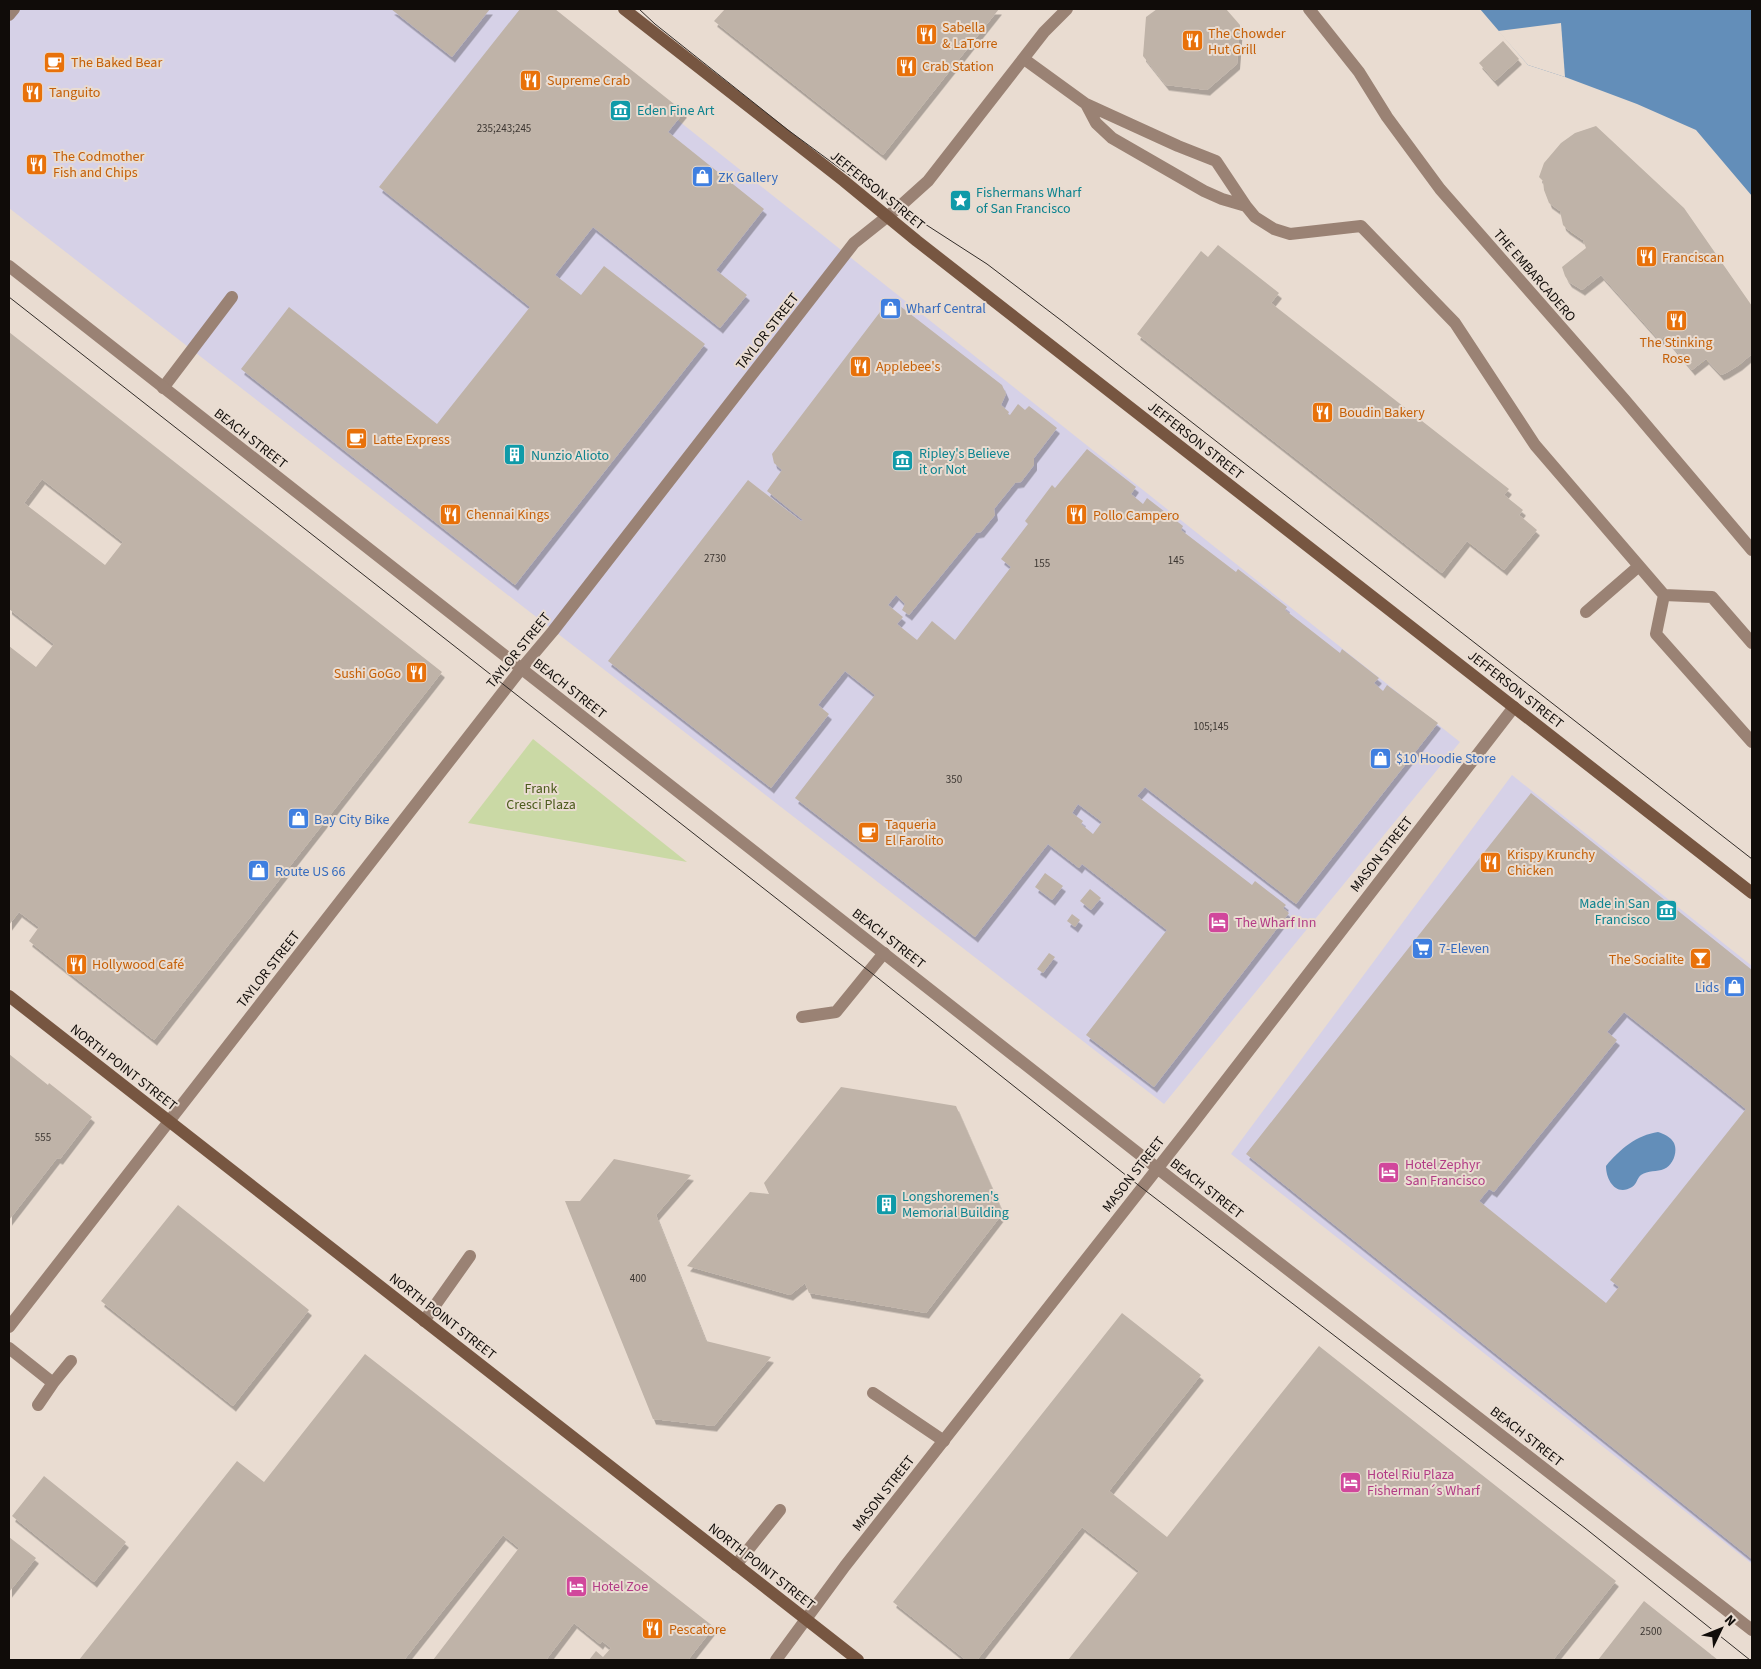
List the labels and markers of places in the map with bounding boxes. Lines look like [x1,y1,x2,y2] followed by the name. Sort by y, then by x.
[942,18,998,54] place label: Sabella & LaTorre
[914,23,938,47] restaurant icon: Sabella & LaTorre
[1208,24,1286,60] place label: The Chowder Hut Grill
[1180,29,1204,53] restaurant icon: The Chowder Hut Grill
[43,50,67,74] cafe icon: The Baked Bear
[71,53,162,73] place label: The Baked Bear
[894,54,918,78] restaurant icon: Crab Station
[922,57,994,77] place label: Crab Station
[519,68,543,92] restaurant icon: Supreme Crab
[547,71,630,91] place label: Supreme Crab
[21,80,45,104] restaurant icon: Tanguito
[49,83,100,103] place label: Tanguito
[609,98,633,122] museum icon: Eden Fine Art
[637,101,715,121] place label: Eden Fine Art
[53,147,144,183] place label: The Codmother Fish and Chips
[25,152,49,176] restaurant icon: The Codmother Fish and Chips
[690,165,714,189] shop icon: ZK Gallery
[718,168,778,188] place label: ZK Gallery
[976,183,1082,219] place label: Fishermans Wharf of San Francisco
[948,188,972,212] place icon: Fishermans Wharf of San Francisco
[1634,245,1658,269] restaurant icon: Franciscan
[1662,248,1725,268] place label: Franciscan
[878,296,902,320] shop icon: Wharf Central
[906,299,986,319] place label: Wharf Central
[1664,308,1688,332] restaurant icon: The Stinking Rose
[1640,333,1712,369] place label: The Stinking Rose
[848,354,872,378] restaurant icon: Applebee's
[876,357,940,377] place label: Applebee's
[1311,400,1335,424] restaurant icon: Boudin Bakery
[1339,403,1425,423] place label: Boudin Bakery
[345,427,369,451] cafe icon: Latte Express
[373,430,450,450] place label: Latte Express
[503,443,527,467] building icon: Nunzio Alioto
[919,444,1010,480] place label: Ripley's Believe it or Not
[531,446,609,466] place label: Nunzio Alioto
[891,449,915,473] museum icon: Ripley's Believe it or Not
[438,502,462,526] restaurant icon: Chennai Kings
[1065,503,1089,527] restaurant icon: Pollo Campero
[466,505,549,525] place label: Chennai Kings
[1093,506,1179,526] place label: Pollo Campero
[405,661,429,685] restaurant icon: Sushi GoGo
[334,664,401,684] place label: Sushi GoGo
[1368,746,1392,770] shop icon: $10 Hoodie Store
[1396,749,1496,769] place label: $10 Hoodie Store
[286,807,310,831] shop icon: Bay City Bike
[314,810,389,830] place label: Bay City Bike
[885,815,944,851] place label: Taqueria El Farolito
[857,820,881,844] cafe icon: Taqueria El Farolito
[1507,845,1596,881] place label: Krispy Krunchy Chicken
[1479,850,1503,874] restaurant icon: Krispy Krunchy Chicken
[247,859,271,883] shop icon: Route US 66
[275,862,345,882] place label: Route US 66
[1579,894,1650,930] place label: Made in San Francisco
[1654,899,1678,923] museum icon: Made in San Francisco
[1207,910,1231,934] hotel icon: The Wharf Inn
[1235,913,1316,933] place label: The Wharf Inn
[1411,936,1435,960] supermarket icon: 7-Eleven
[1439,939,1489,959] place label: 7-Eleven
[1688,947,1712,971] bar icon: The Socialite
[1609,950,1684,970] place label: The Socialite
[64,952,88,976] restaurant icon: Hollywood Café
[92,955,184,975] place label: Hollywood Café
[1723,975,1747,999] shop icon: Lids
[1695,978,1719,998] place label: Lids
[1405,1155,1485,1191] place label: Hotel Zephyr San Francisco
[1377,1160,1401,1184] hotel icon: Hotel Zephyr San Francisco
[902,1187,1009,1223] place label: Longshoremen's Memorial Building
[874,1192,898,1216] building icon: Longshoremen's Memorial Building
[1367,1465,1481,1501] place label: Hotel Riu Plaza Fisherman´s Wharf
[1339,1470,1363,1494] hotel icon: Hotel Riu Plaza Fisherman´s Wharf
[564,1574,588,1598] hotel icon: Hotel Zoe
[592,1577,648,1597] place label: Hotel Zoe
[641,1617,665,1641] restaurant icon: Pescatore
[669,1620,726,1640] place label: Pescatore

